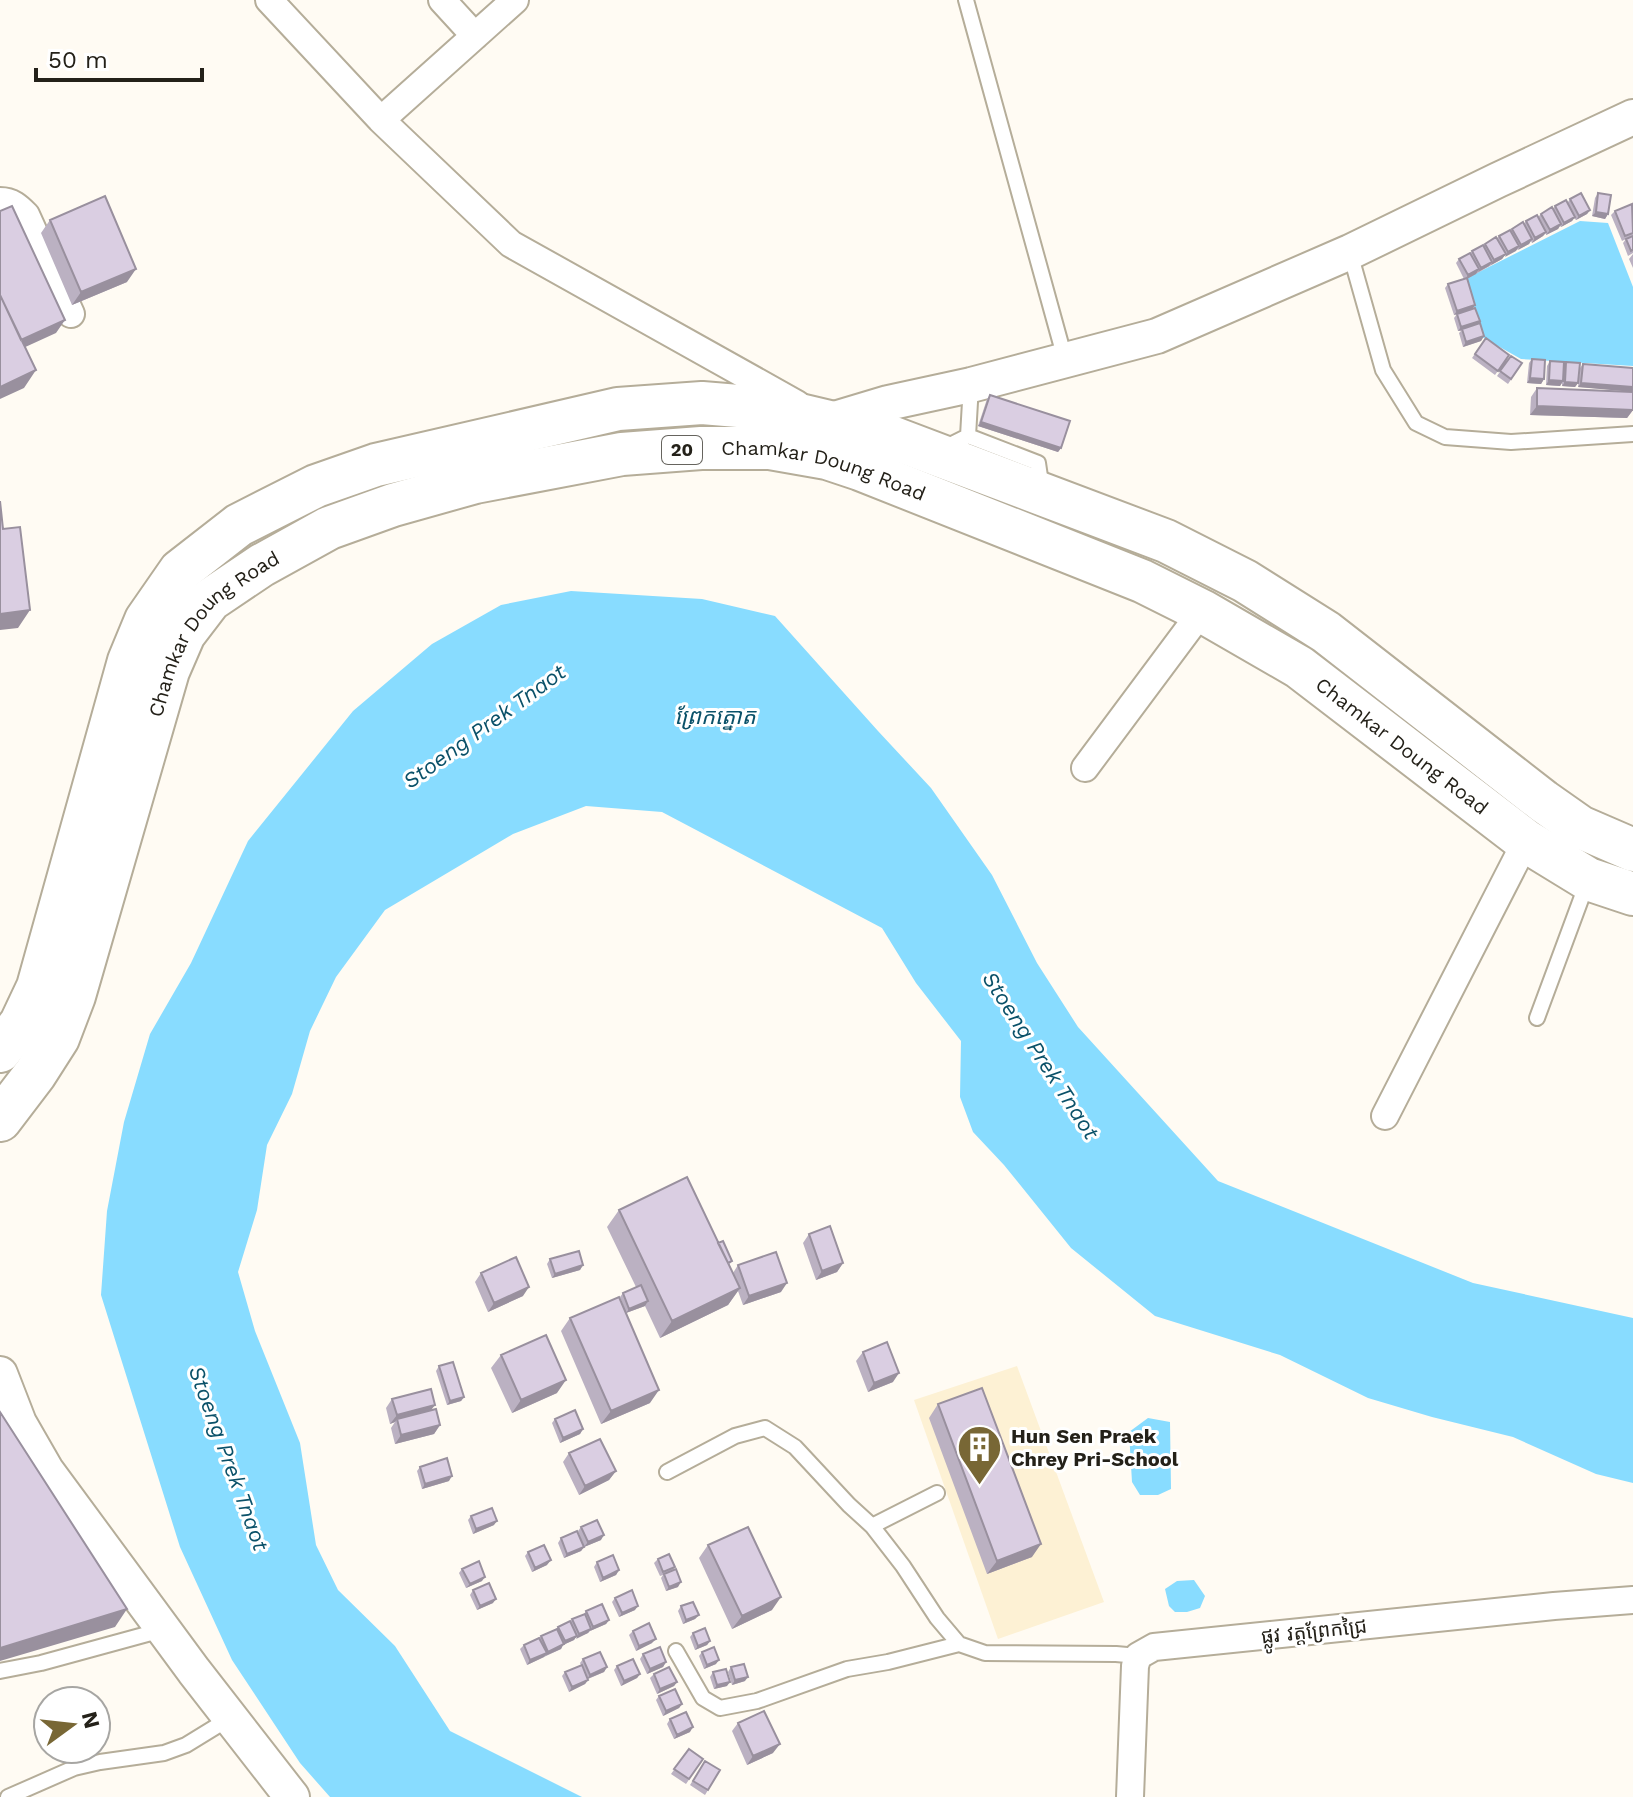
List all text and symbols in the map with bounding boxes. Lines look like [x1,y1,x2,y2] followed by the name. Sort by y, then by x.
[36,32,202,82] scale bar
[48,46,108,74] text: 50 m
[662,436,702,464] road number: 20
[721,436,929,506] street label: Chamkar Doung Road
[143,546,283,720] street label: Chamkar Doung Road
[398,658,571,794] water label: Stoeng Prek Tnaot
[1311,672,1493,820] street label: Chamkar Doung Road
[674,704,758,731] water label: ព្រែកត្នោត
[977,967,1105,1145] water label: Stoeng Prek Tnaot
[183,1362,274,1555] water label: Stoeng Prek Tnaot
[956,1424,1004,1487] building icon: Hun Sen Praek Chrey Pri-School
[1011,1424,1179,1471] place label: Hun Sen Praek Chrey Pri-School
[1260,1614,1369,1655] street label: ផ្លូវ វត្តព្រែកជ្រៃ
[32,1685,112,1765] north arrow
[77,1709,105,1731] text: N

